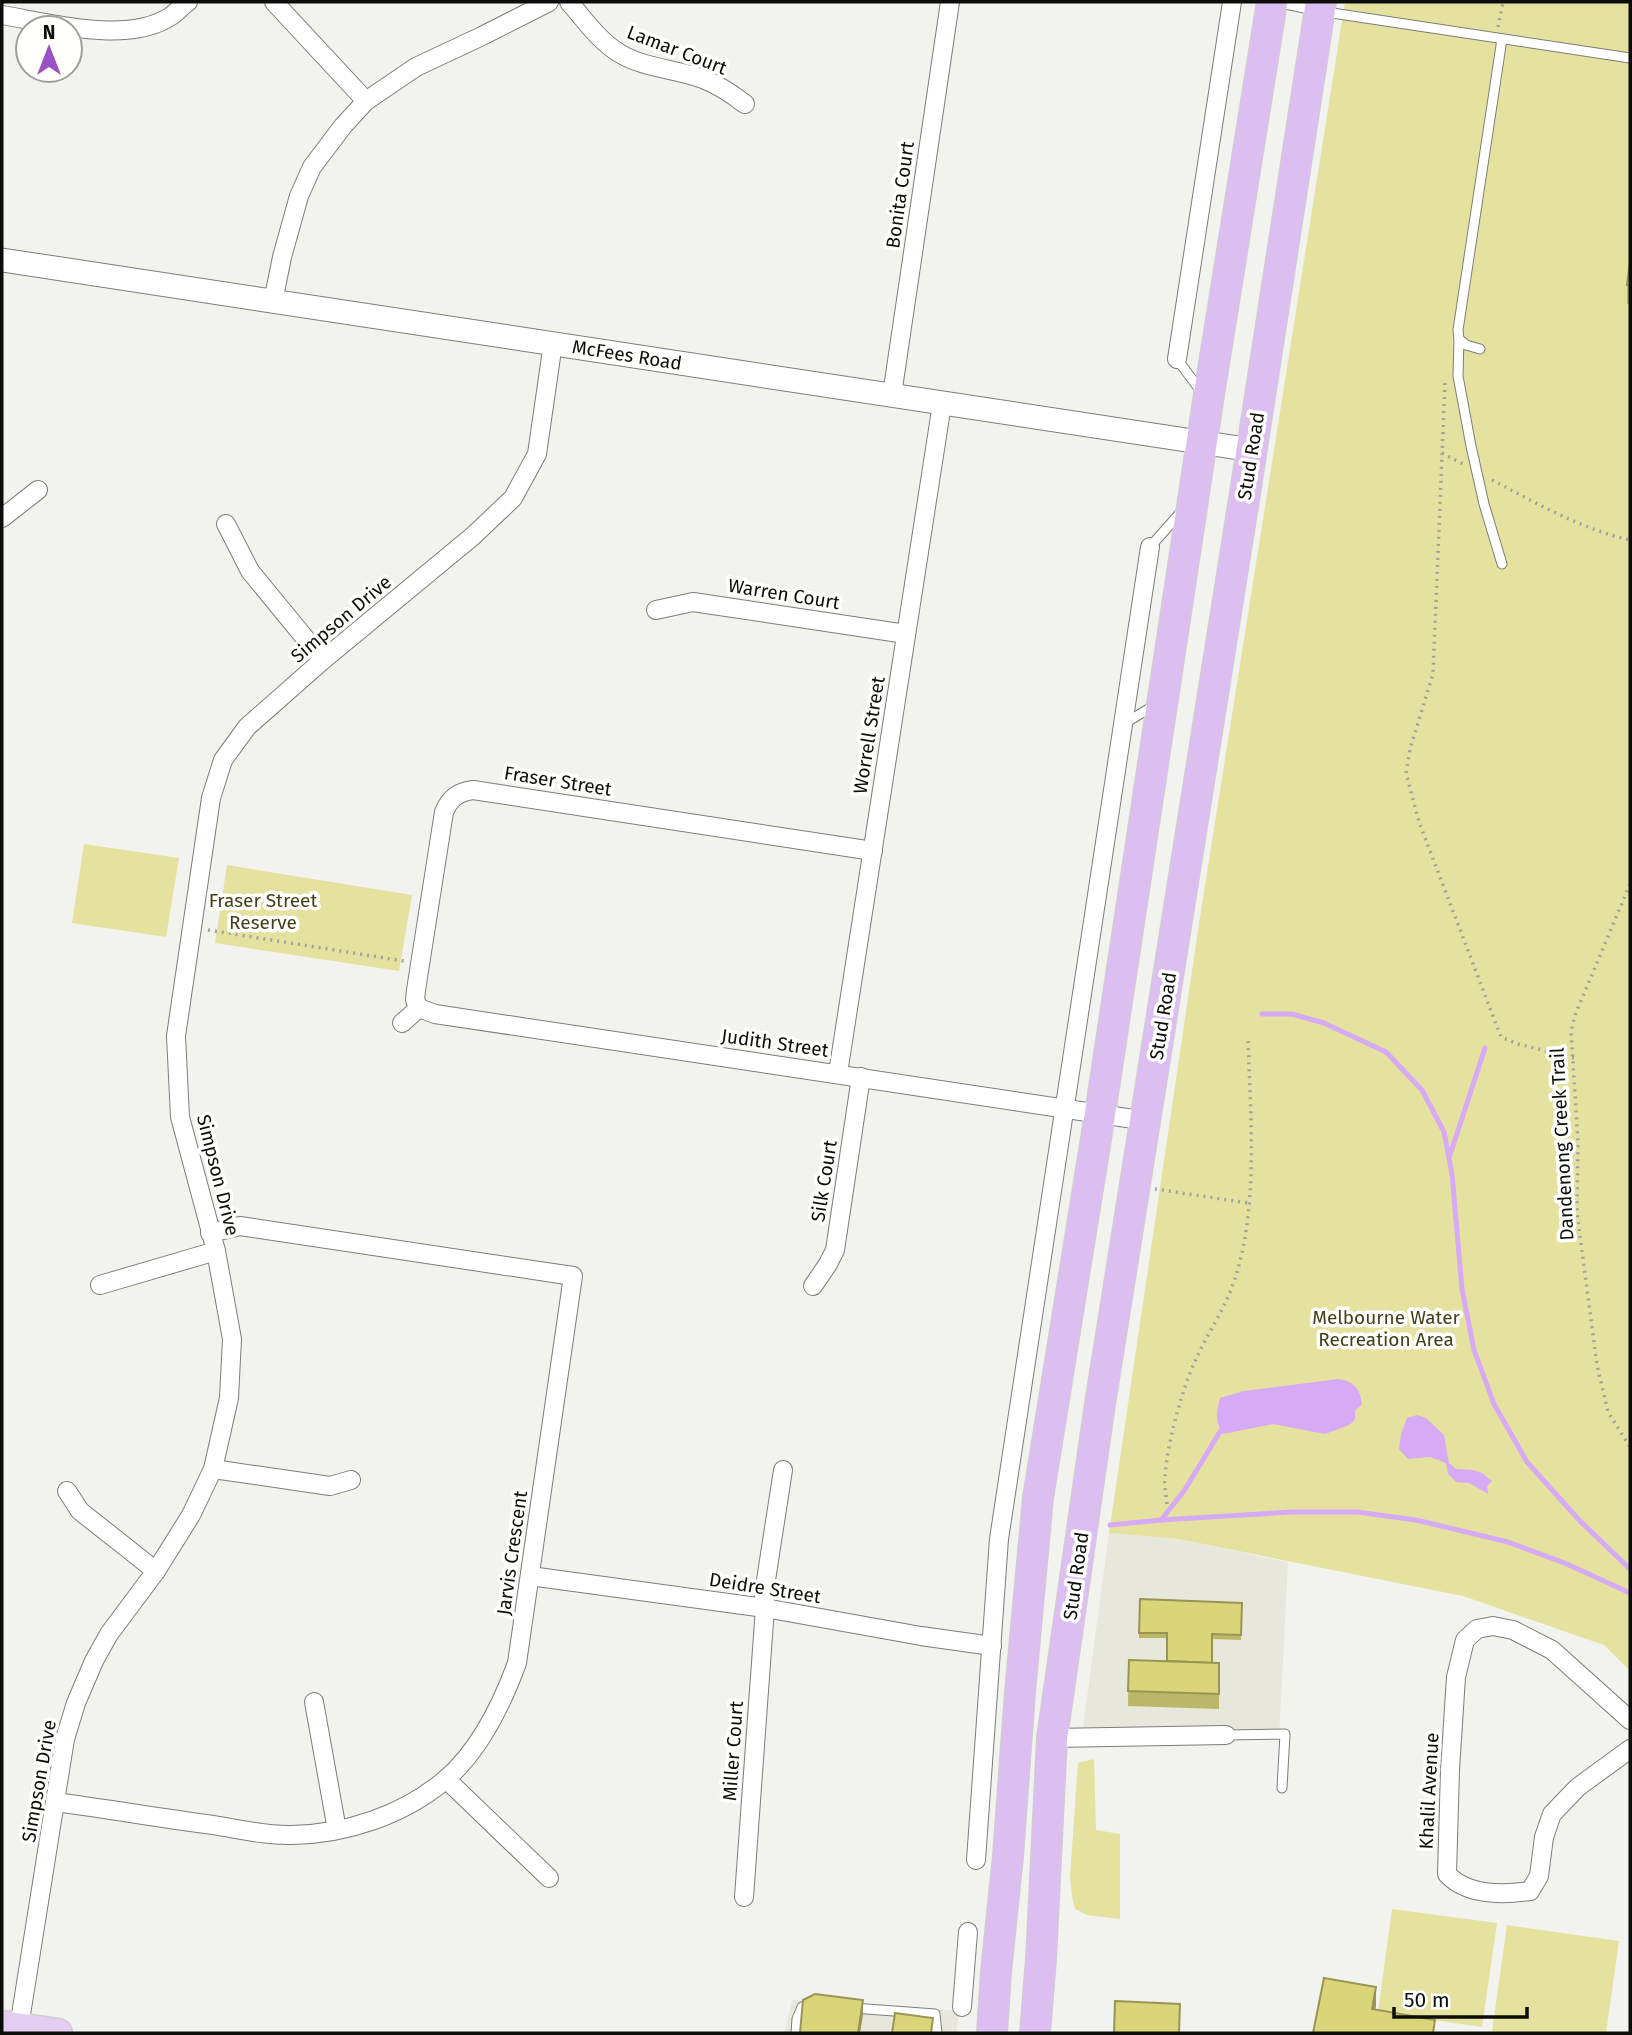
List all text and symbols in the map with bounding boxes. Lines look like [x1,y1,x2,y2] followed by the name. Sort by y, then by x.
[14,14,84,84] north arrow
[624,20,730,80] street label: Lamar Court
[43,21,55,44] text: N
[881,140,919,250] street label: Bonita Court
[570,335,684,375] street label: McFees Road
[1233,411,1269,501] street label: Stud Road
[286,570,396,668] street label: Simpson Drive
[727,574,842,614] street label: Warren Court
[848,674,890,795] street label: Worrell Street
[503,761,614,801] street label: Fraser Street
[209,889,317,934] park label: Fraser Street Reserve
[1145,971,1181,1061] street label: Stud Road
[720,1024,830,1062] street label: Judith Street
[1545,1046,1579,1241] street label: Dandenong Creek Trail
[192,1112,244,1238] street label: Simpson Drive
[806,1138,842,1224] street label: Silk Court
[1312,1306,1461,1351] park label: Melbourne Water Recreation Area
[492,1489,532,1617] street label: Jarvis Crescent
[1058,1531,1094,1621] street label: Stud Road
[707,1568,823,1608] street label: Deidre Street
[718,1700,748,1802] street label: Miller Court
[17,1718,61,1844] street label: Simpson Drive
[1414,1732,1444,1850] street label: Khalil Avenue
[1394,1976,1527,2020] scale bar
[1404,1987,1450,2013] text: 50 m

